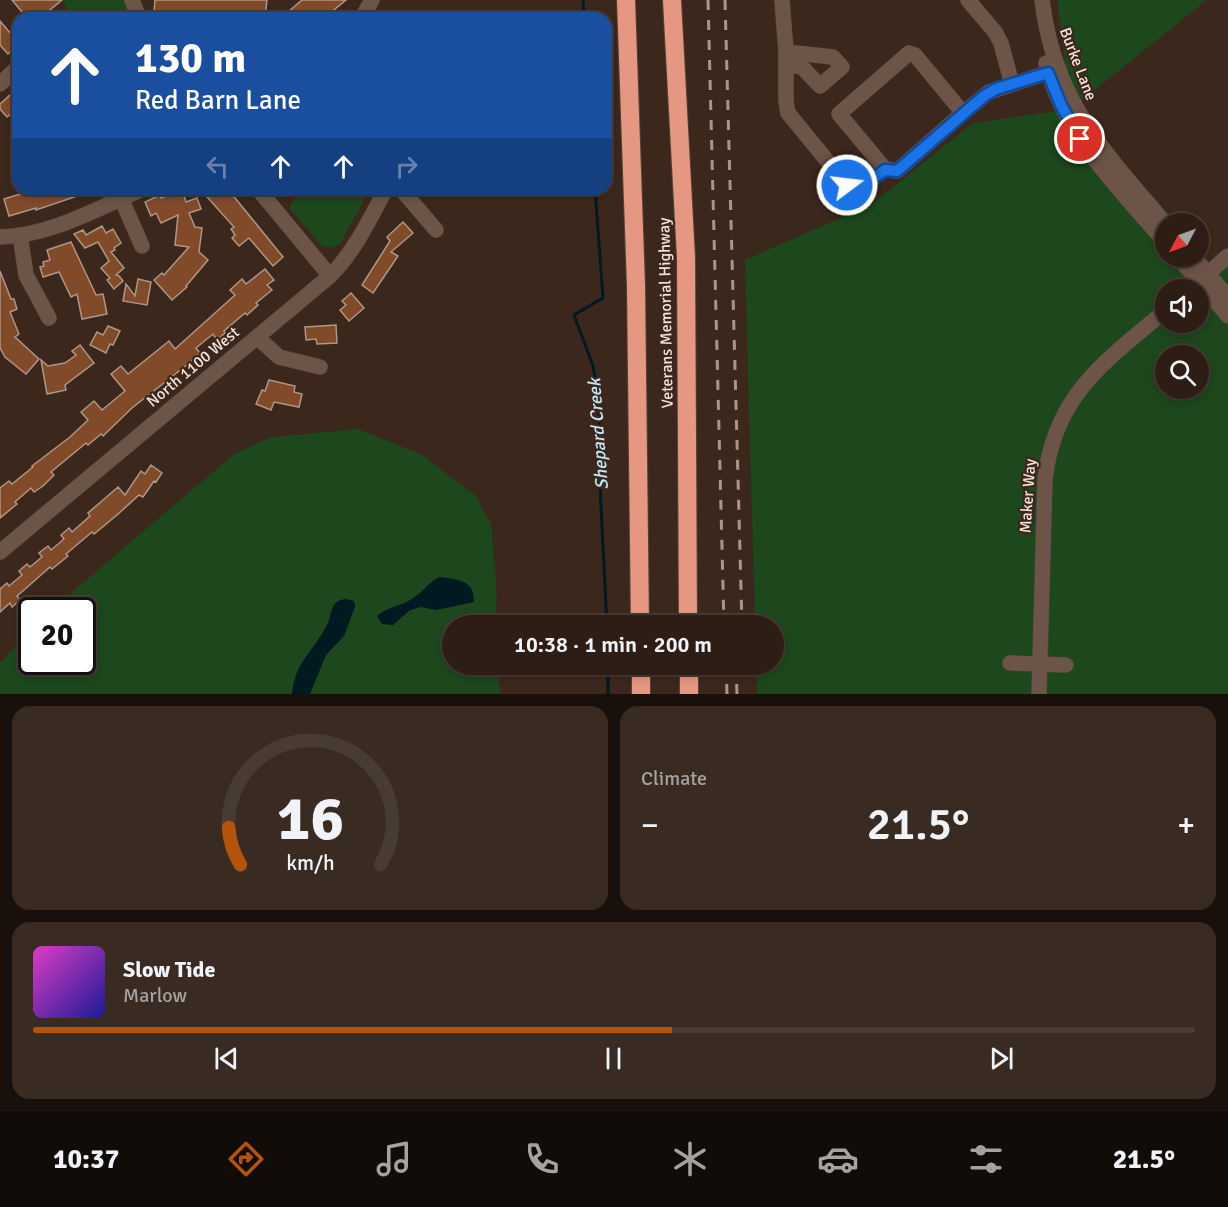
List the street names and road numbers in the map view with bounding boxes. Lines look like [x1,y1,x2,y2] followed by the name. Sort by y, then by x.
[1055,25,1101,103] street label: Burke Lane
[654,217,678,408] street label: Veterans Memorial Highway
[143,322,244,412] street label: North 1100 West
[1015,458,1041,534] street label: Maker Way

